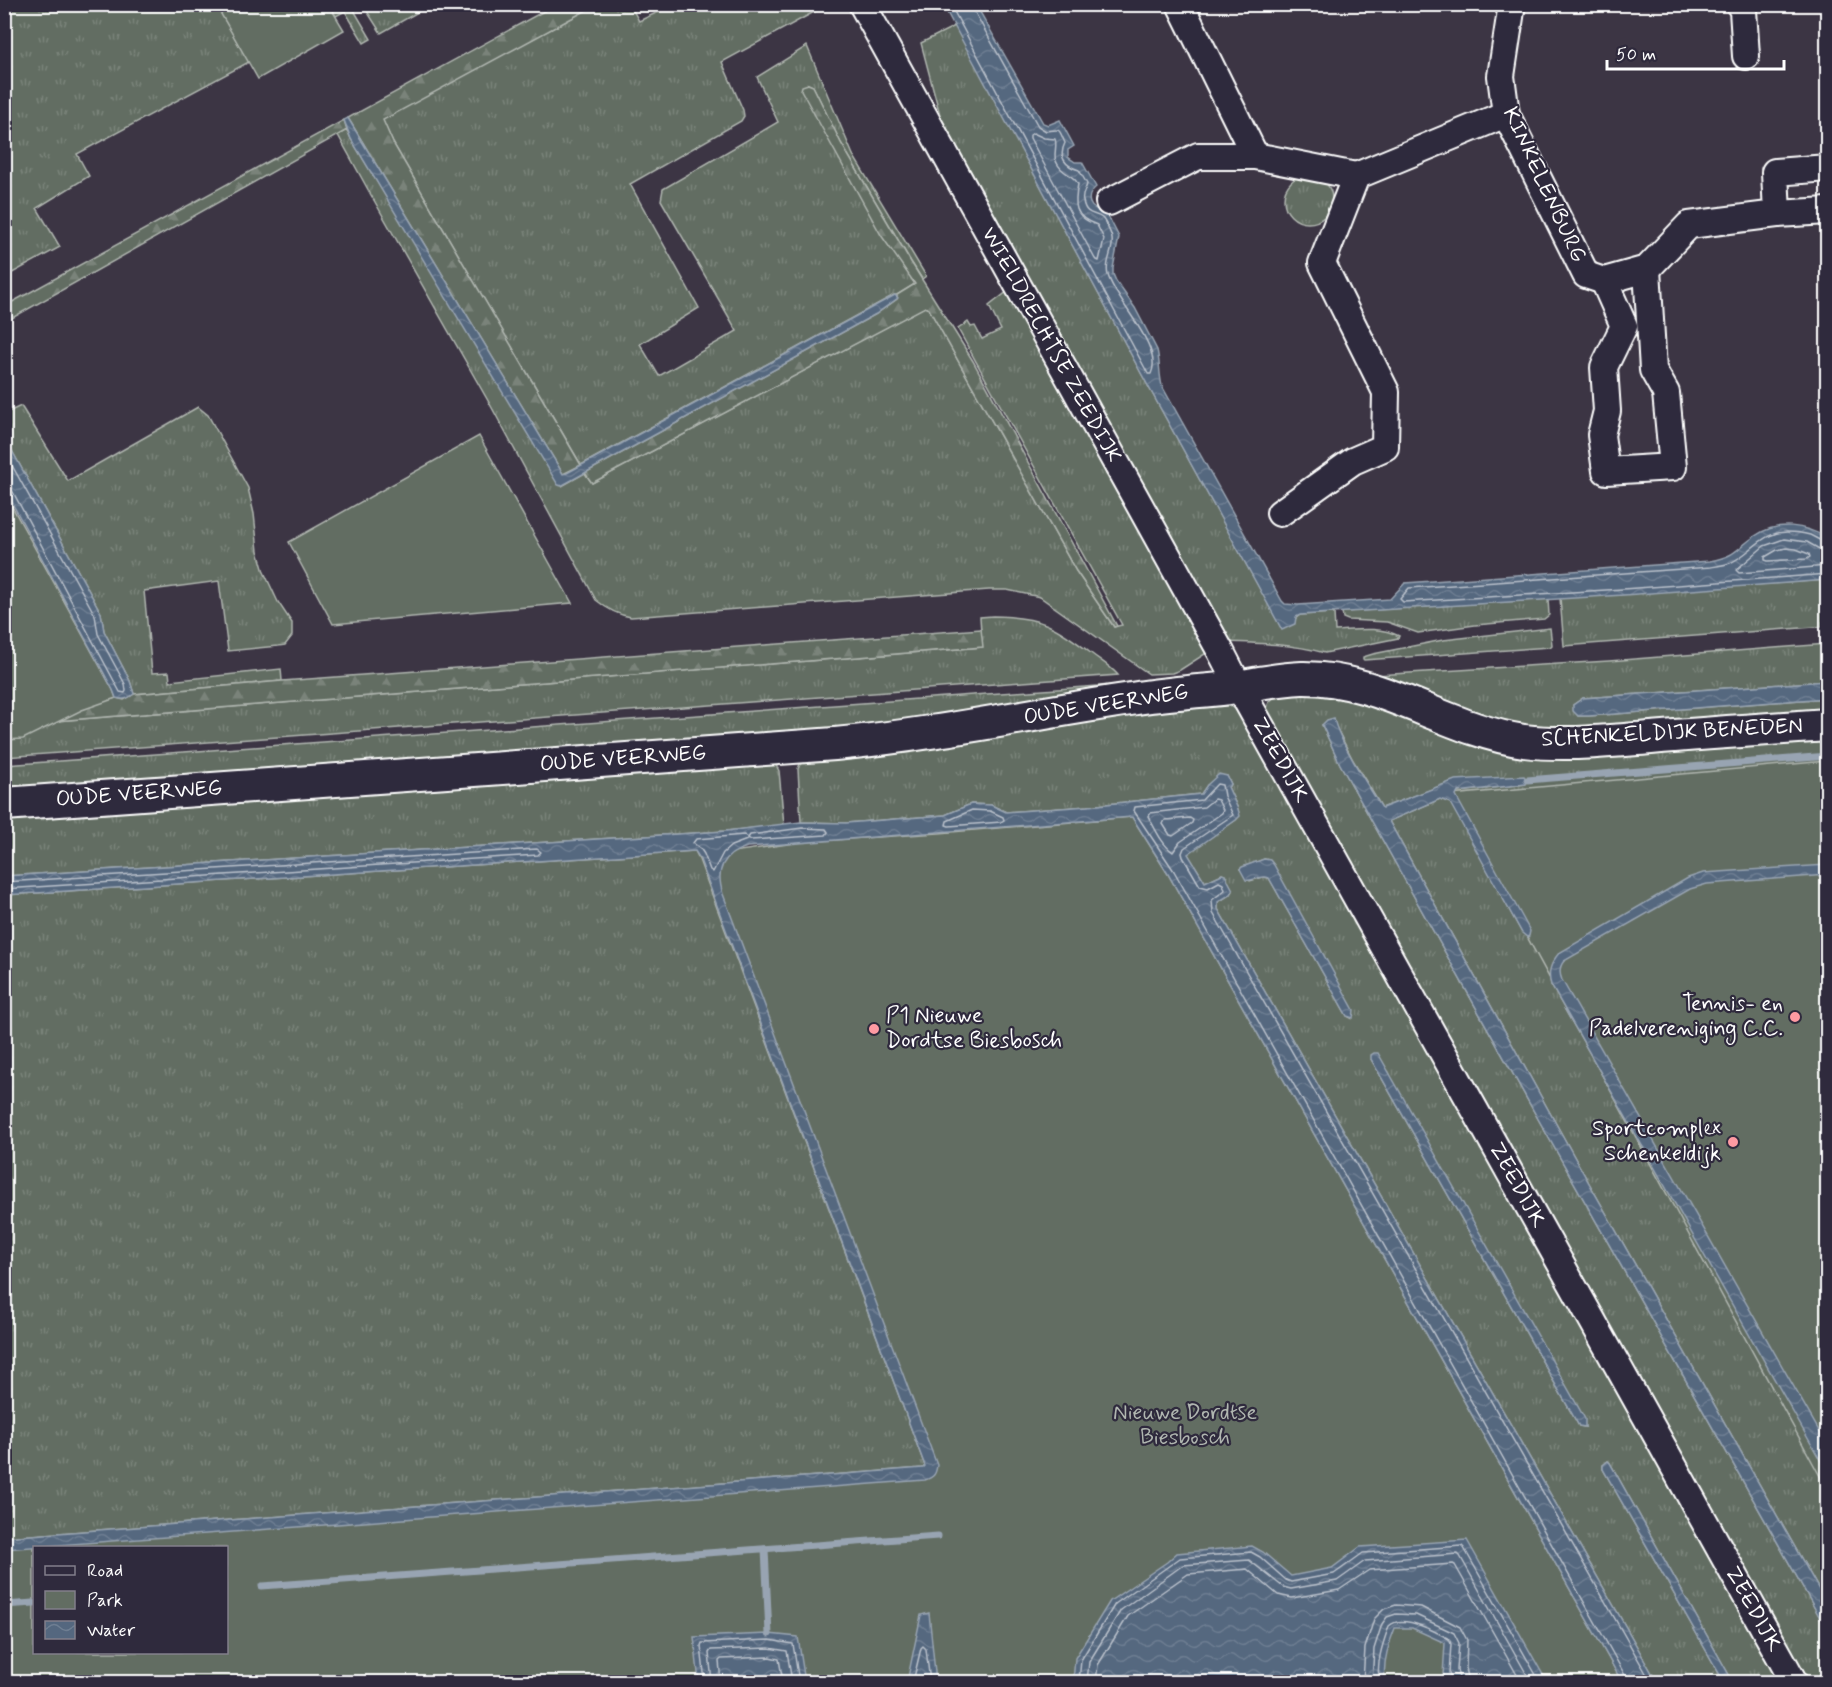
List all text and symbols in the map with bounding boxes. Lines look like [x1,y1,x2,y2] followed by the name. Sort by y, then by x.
[1607,33,1784,71] scale bar
[1616,43,1656,67] text: 50 m
[1496,103,1592,267] street label: KINKELENBURG
[975,222,1128,468] street label: WIELDRECHTSE ZEEDIJK
[1022,678,1190,732] street label: OUDE VEERWEG
[1245,712,1315,808] street label: ZEEDIJK
[1541,712,1803,754] street label: SCHENKELDIJK BENEDEN
[539,739,707,779] street label: OUDE VEERWEG
[55,774,223,814] street label: OUDE VEERWEG
[1589,990,1783,1046] place label: Tennis- en Padelvereniging C.C.
[886,1002,1062,1055] place label: P1 Nieuwe Dordtse Biesbosch
[1788,1010,1802,1024] marker: Tennis- en Padelvereniging C.C.
[867,1022,881,1036] marker: P1 Nieuwe Dordtse Biesbosch
[1592,1115,1721,1169] place label: Sportcomplex Schenkeldijk
[1726,1135,1740,1149] marker: Sportcomplex Schenkeldijk
[1482,1137,1552,1233] street label: ZEEDIJK
[1113,1399,1257,1452] park label: Nieuwe Dordtse Biesbosch
[33,1546,228,1654] legend
[87,1559,123,1583] text: Road
[1718,1561,1788,1657] street label: ZEEDIJK
[87,1589,123,1613] text: Park
[87,1619,136,1643] text: Water

